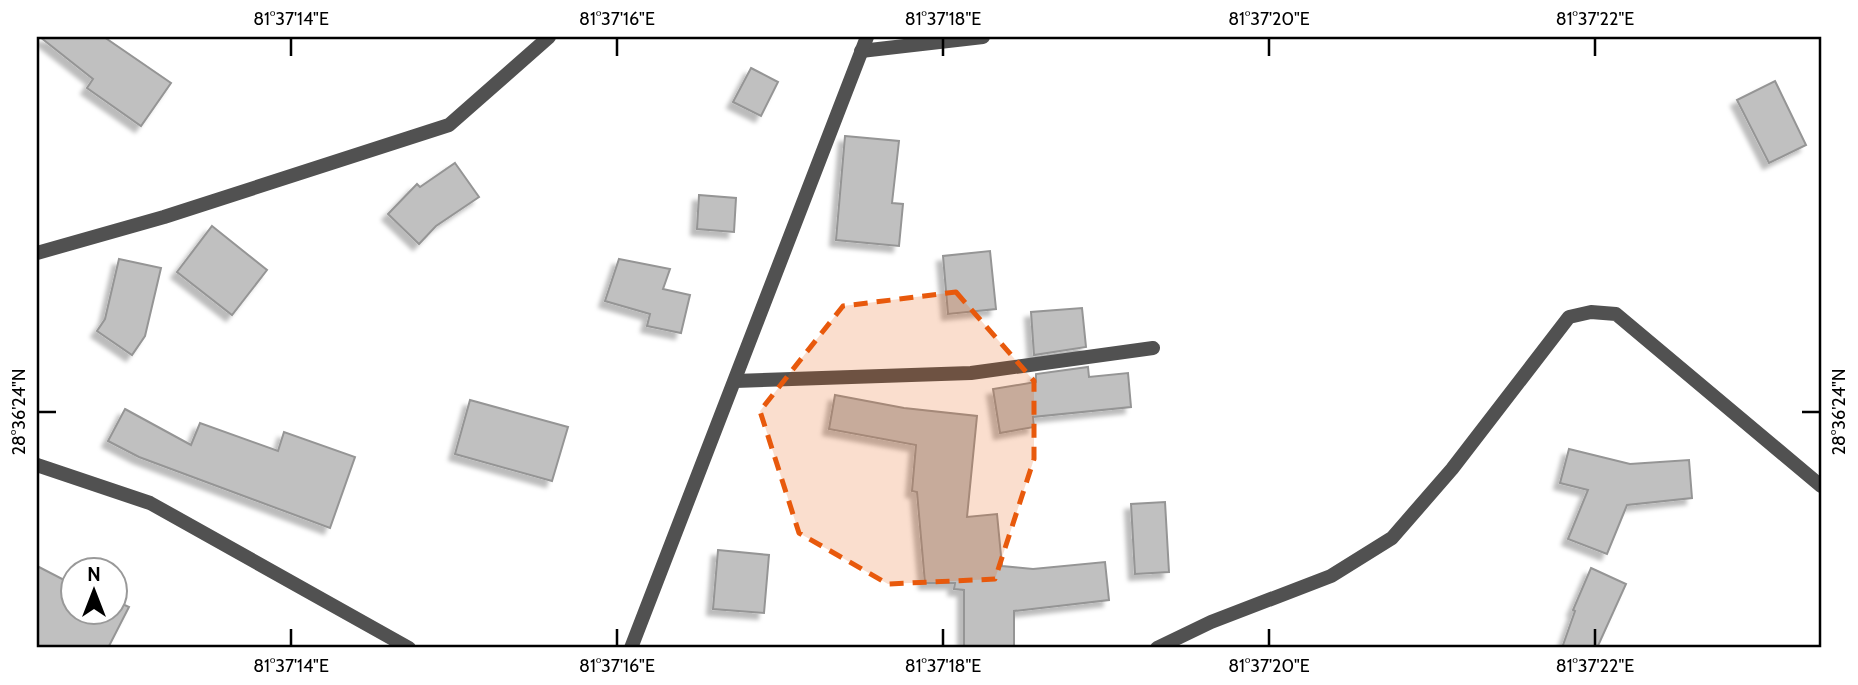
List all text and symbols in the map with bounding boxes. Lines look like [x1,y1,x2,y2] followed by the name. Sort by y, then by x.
[253,8,329,30] text: 81°37'14"E
[579,8,655,30] text: 81°37'16"E
[905,8,981,30] text: 81°37'18"E
[1228,8,1310,30] text: 81°37'20"E
[1556,8,1634,30] text: 81°37'22"E
[8,369,30,455] text: 28°36'24"N
[1828,369,1850,455] text: 28°36'24"N
[60,556,130,626] north arrow
[87,563,101,586] text: N
[253,655,329,677] text: 81°37'14"E
[579,655,655,677] text: 81°37'16"E
[905,655,981,677] text: 81°37'18"E
[1228,655,1310,677] text: 81°37'20"E
[1556,655,1634,677] text: 81°37'22"E

